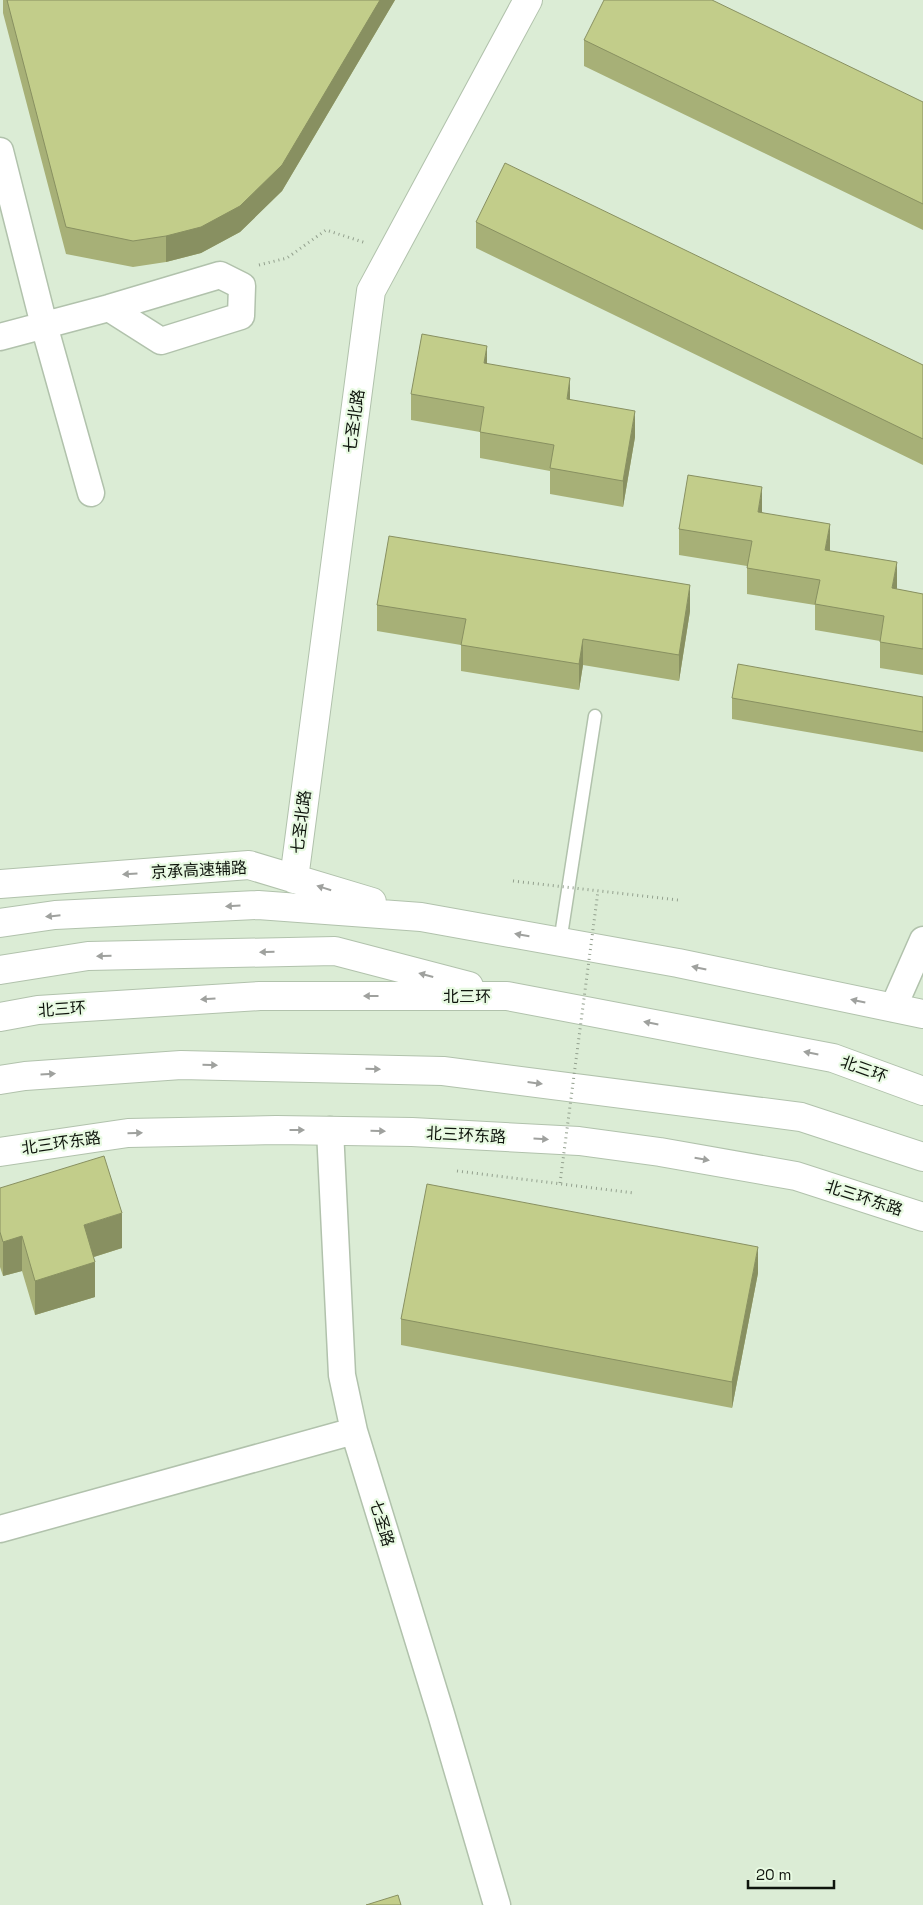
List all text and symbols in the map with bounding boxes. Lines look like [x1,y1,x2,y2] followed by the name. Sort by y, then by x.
[339,388,369,454] street label: 七圣北路
[287,789,315,855] street label: 七圣北路
[151,857,247,883] street label: 京承高速辅路
[122,870,138,878] one-way arrow
[316,883,331,891] one-way arrow
[224,902,240,910] one-way arrow
[45,912,61,920] one-way arrow
[514,931,530,939] one-way arrow
[259,948,275,956] one-way arrow
[96,952,112,960] one-way arrow
[691,964,707,972] one-way arrow
[419,971,434,979] one-way arrow
[443,986,491,1007] street label: 北三环
[363,992,379,1000] one-way arrow
[200,996,216,1004] one-way arrow
[850,996,866,1004] one-way arrow
[37,997,87,1021] street label: 北三环
[642,1019,658,1027] one-way arrow
[802,1049,818,1057] one-way arrow
[838,1051,890,1087] street label: 北三环
[203,1062,219,1070] one-way arrow
[365,1065,381,1073] one-way arrow
[41,1070,57,1078] one-way arrow
[527,1079,543,1087] one-way arrow
[425,1122,507,1148] street label: 北三环东路
[290,1126,306,1134] one-way arrow
[20,1127,102,1159] street label: 北三环东路
[371,1128,387,1136] one-way arrow
[127,1129,143,1137] one-way arrow
[533,1136,549,1144] one-way arrow
[694,1156,710,1164] one-way arrow
[823,1176,905,1220] street label: 北三环东路
[365,1497,399,1549] street label: 七圣路
[748,1858,834,1890] scale bar
[756,1865,791,1884] text: 20 m

